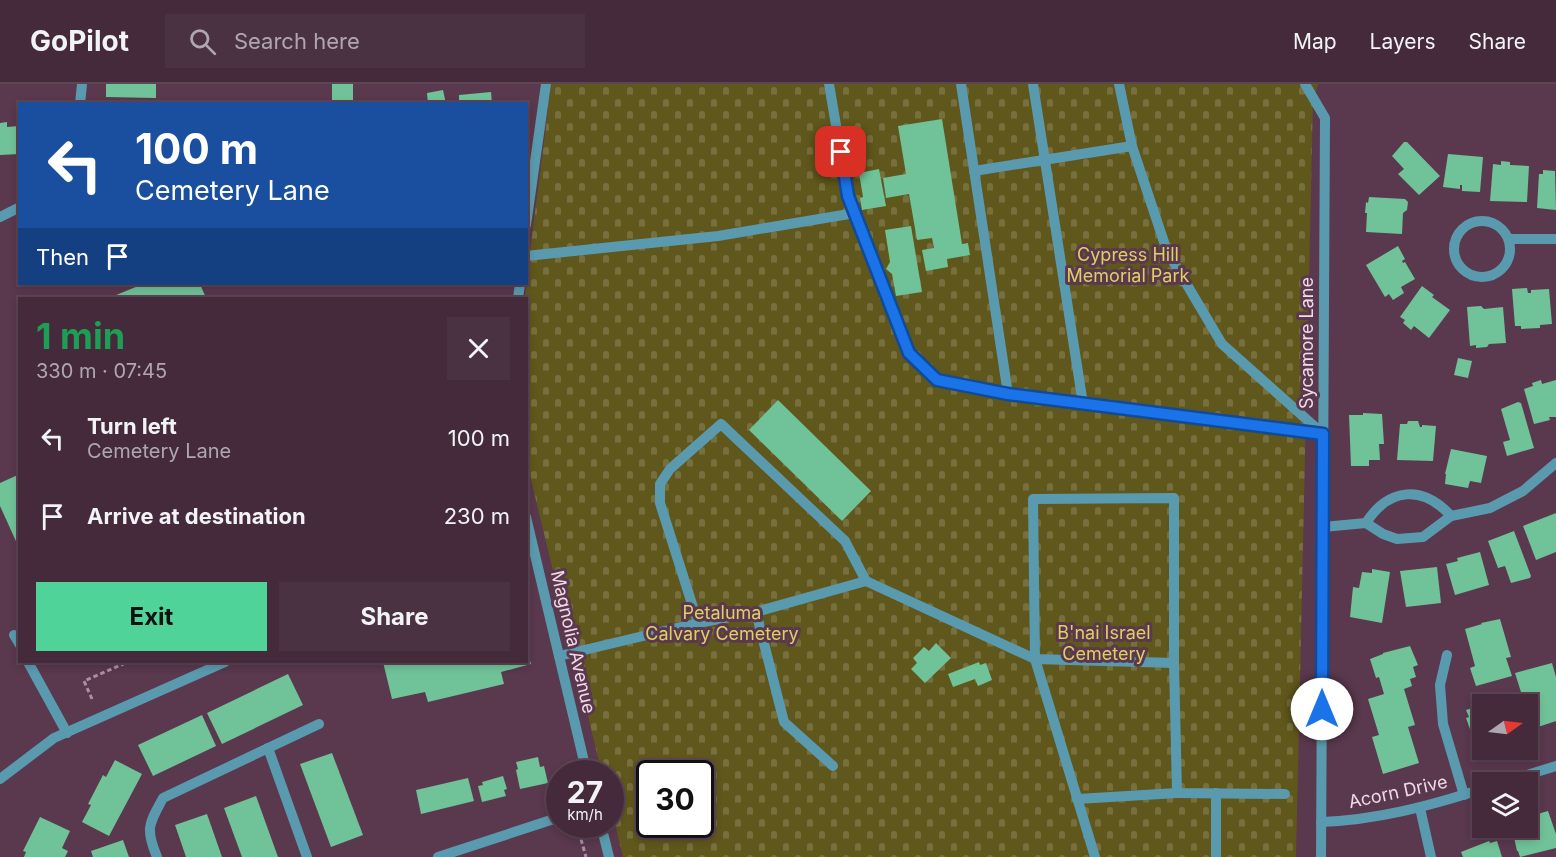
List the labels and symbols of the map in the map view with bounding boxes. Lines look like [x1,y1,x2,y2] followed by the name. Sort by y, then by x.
[815,126,866,177] pin
[1067,244,1190,286] park label: Cypress Hill Memorial Park
[1296,277,1317,409] street label: Sycamore Lane
[547,568,600,715] street label: Magnolia Avenue
[645,602,799,644] park label: Petaluma Calvary Cemetery
[1057,622,1151,664] park label: B'nai Israel Cemetery
[1290,677,1354,741] position arrow
[1472,694,1538,760] north arrow
[636,760,714,838] speed limit sign: 30
[1346,771,1449,812] street label: Acorn Drive

